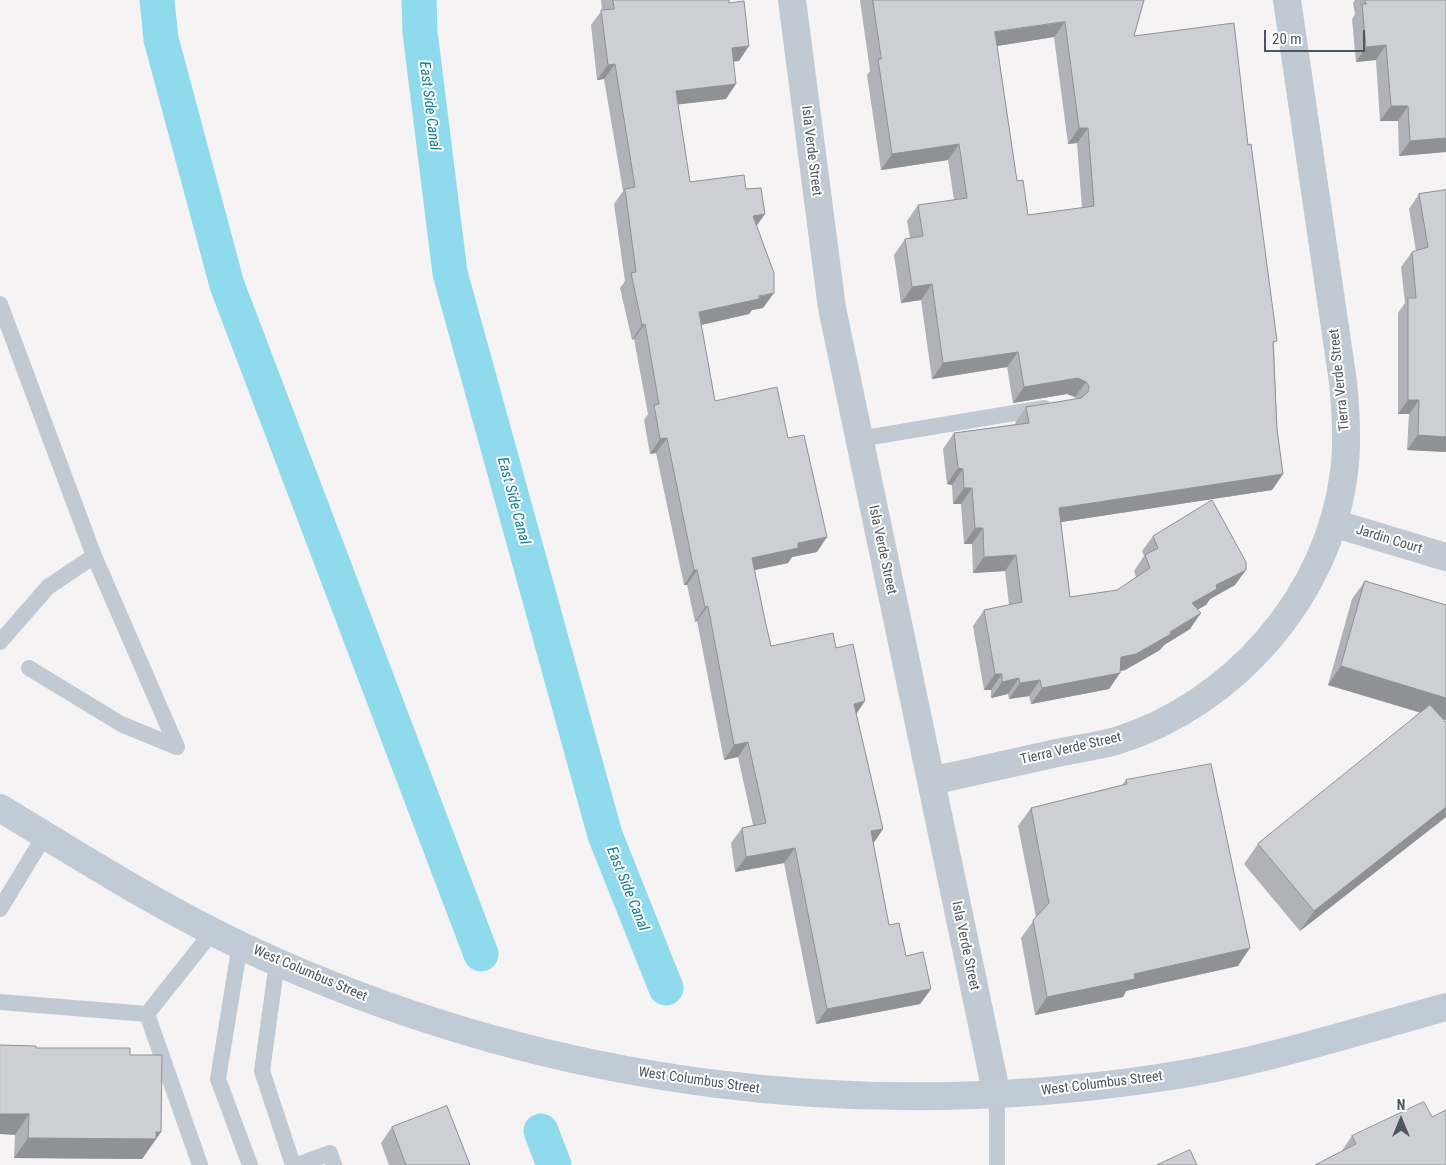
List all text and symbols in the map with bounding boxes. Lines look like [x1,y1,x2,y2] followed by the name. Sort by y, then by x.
[1266,20,1367,52] scale bar
[1272,30,1302,48] text: 20 m
[415,61,443,151] water label: East Side Canal
[797,105,825,197] street label: Isla Verde Street
[1326,328,1354,432] street label: Tierra Verde Street
[493,455,533,547] water label: East Side Canal
[864,504,900,596] street label: Isla Verde Street
[1354,522,1424,558] street label: Jardin Court
[1019,729,1123,769] street label: Tierra Verde Street
[602,844,652,934] water label: East Side Canal
[947,900,983,992] street label: Isla Verde Street
[250,942,370,1006] street label: West Columbus Street
[637,1064,761,1098] street label: West Columbus Street
[1040,1068,1164,1100] street label: West Columbus Street
[1376,1095,1426,1145] north arrow
[1397,1097,1405,1113] text: N

